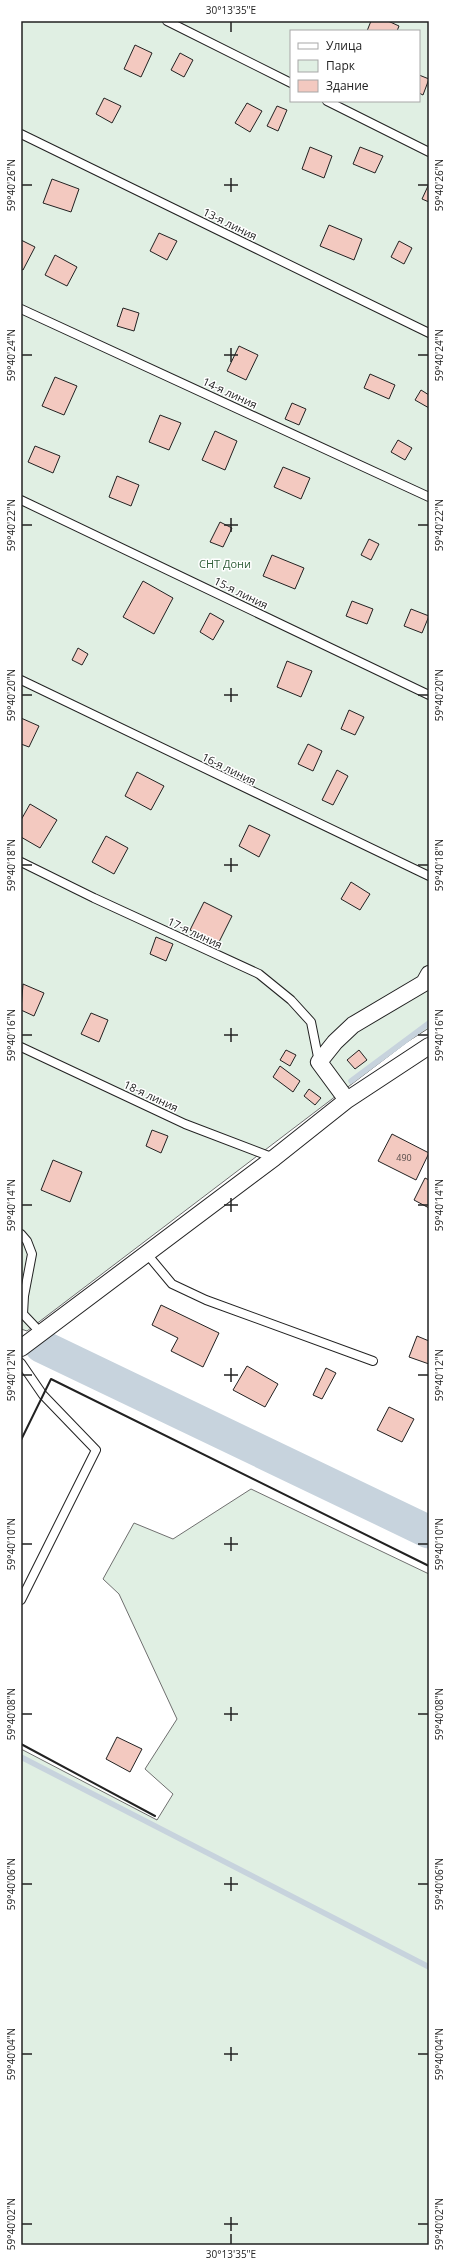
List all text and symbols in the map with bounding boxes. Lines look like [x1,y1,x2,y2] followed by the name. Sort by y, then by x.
[206,3,256,17] text: 30°13'35"E
[290,30,420,102] legend
[326,37,362,54] text: Улица
[326,57,356,74] text: Парк
[326,77,369,94] text: Здание
[4,159,18,211] text: 59°40'26"N
[432,159,446,211] text: 59°40'26"N
[201,204,260,243] street label: 13-я линия
[4,329,18,381] text: 59°40'24"N
[432,329,446,381] text: 59°40'24"N
[201,373,260,412] street label: 14-я линия
[4,499,18,551] text: 59°40'22"N
[432,499,446,551] text: 59°40'22"N
[199,556,251,571] park label: СНТ Дони
[212,573,271,612] street label: 15-я линия
[4,669,18,721] text: 59°40'20"N
[432,669,446,721] text: 59°40'20"N
[200,749,259,788] street label: 16-я линия
[4,839,18,891] text: 59°40'18"N
[432,839,446,891] text: 59°40'18"N
[166,913,225,952] street label: 17-я линия
[4,1009,18,1061] text: 59°40'16"N
[432,1009,446,1061] text: 59°40'16"N
[122,1076,181,1115] street label: 18-я линия
[396,1151,412,1164] house number: 490
[4,1179,18,1231] text: 59°40'14"N
[432,1179,446,1231] text: 59°40'14"N
[4,1349,18,1401] text: 59°40'12"N
[432,1349,446,1401] text: 59°40'12"N
[4,1518,18,1570] text: 59°40'10"N
[432,1518,446,1570] text: 59°40'10"N
[4,1688,18,1740] text: 59°40'08"N
[432,1688,446,1740] text: 59°40'08"N
[4,1858,18,1910] text: 59°40'06"N
[432,1858,446,1910] text: 59°40'06"N
[4,2028,18,2080] text: 59°40'04"N
[432,2028,446,2080] text: 59°40'04"N
[4,2198,18,2250] text: 59°40'02"N
[432,2198,446,2250] text: 59°40'02"N
[206,2247,256,2261] text: 30°13'35"E

